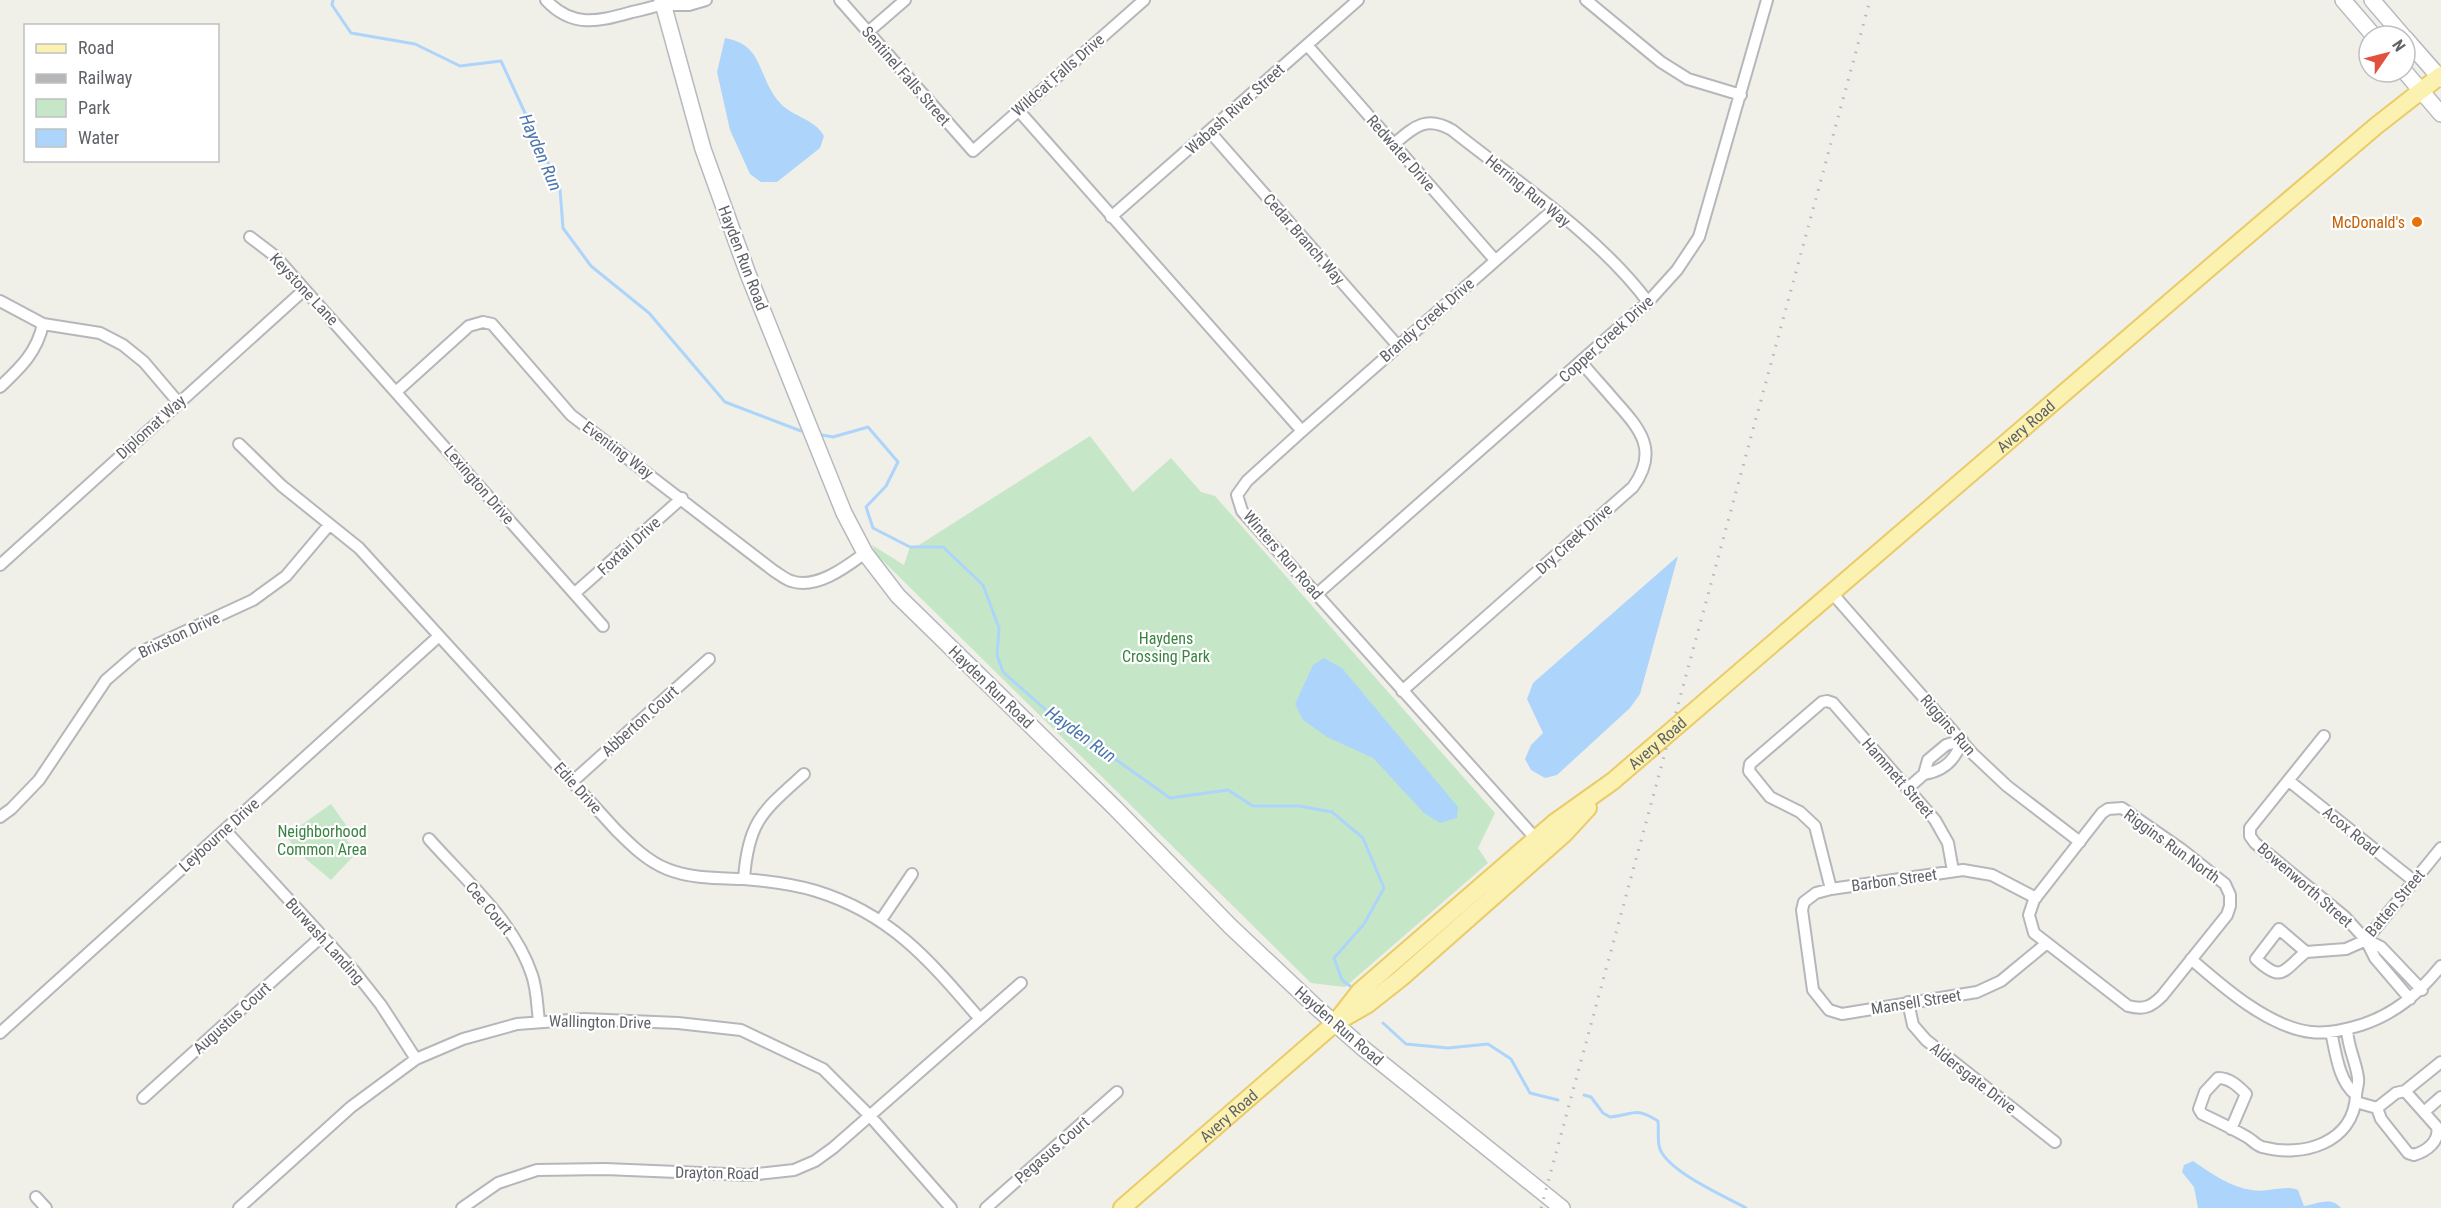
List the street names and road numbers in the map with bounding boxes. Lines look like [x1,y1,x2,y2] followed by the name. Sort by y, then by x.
[858,22,954,130] street label: Sentinel Falls Street
[1008,30,1108,120] street label: Wildcat Falls Drive
[1182,60,1288,158] street label: Wabash River Street
[1363,111,1439,195] street label: Redwater Drive
[1482,151,1575,231] street label: Herring Run Way
[1259,190,1349,289] street label: Cedar Branch Way
[714,203,772,313] street label: Hayden Run Road
[266,249,342,329] street label: Keystone Lane
[1376,274,1478,366] street label: Brandy Creek Drive
[1555,292,1657,386] street label: Copper Creek Drive
[112,391,190,463] street label: Diplomat Way
[1993,396,2059,456] street label: Avery Road
[579,417,657,483] street label: Eventing Way
[440,442,518,528] street label: Lexington Drive
[1532,500,1616,578] street label: Dry Creek Drive
[1239,507,1327,603] street label: Winters Run Road
[594,513,664,579] street label: Foxtail Drive
[135,608,223,662] street label: Brixston Drive
[945,642,1037,732] street label: Hayden Run Road
[598,681,682,760] street label: Abberton Court
[1916,691,1980,759] street label: Riggins Run
[1624,713,1690,773] street label: Avery Road
[1858,734,1938,822] street label: Hammett Street
[550,758,606,818] street label: Edie Drive
[175,794,263,876] street label: Leybourne Drive
[2319,802,2383,860] street label: Acox Road
[2120,805,2224,887] street label: Riggins Run North
[2254,839,2357,932] street label: Bowenworth Street
[1850,865,1938,895] street label: Barbon Street
[2361,865,2429,941] street label: Batten Street
[462,878,517,938] street label: Cee Court
[282,894,368,988] street label: Burwash Landing
[189,978,275,1058] street label: Augustus Court
[1291,983,1387,1069] street label: Hayden Run Road
[1870,985,1963,1018] street label: Mansell Street
[549,1012,651,1032] street label: Wallington Drive
[1926,1039,2020,1117] street label: Aldersgate Drive
[1196,1085,1261,1146] street label: Avery Road
[1011,1112,1093,1188] street label: Pegasus Court
[675,1163,759,1183] street label: Drayton Road

